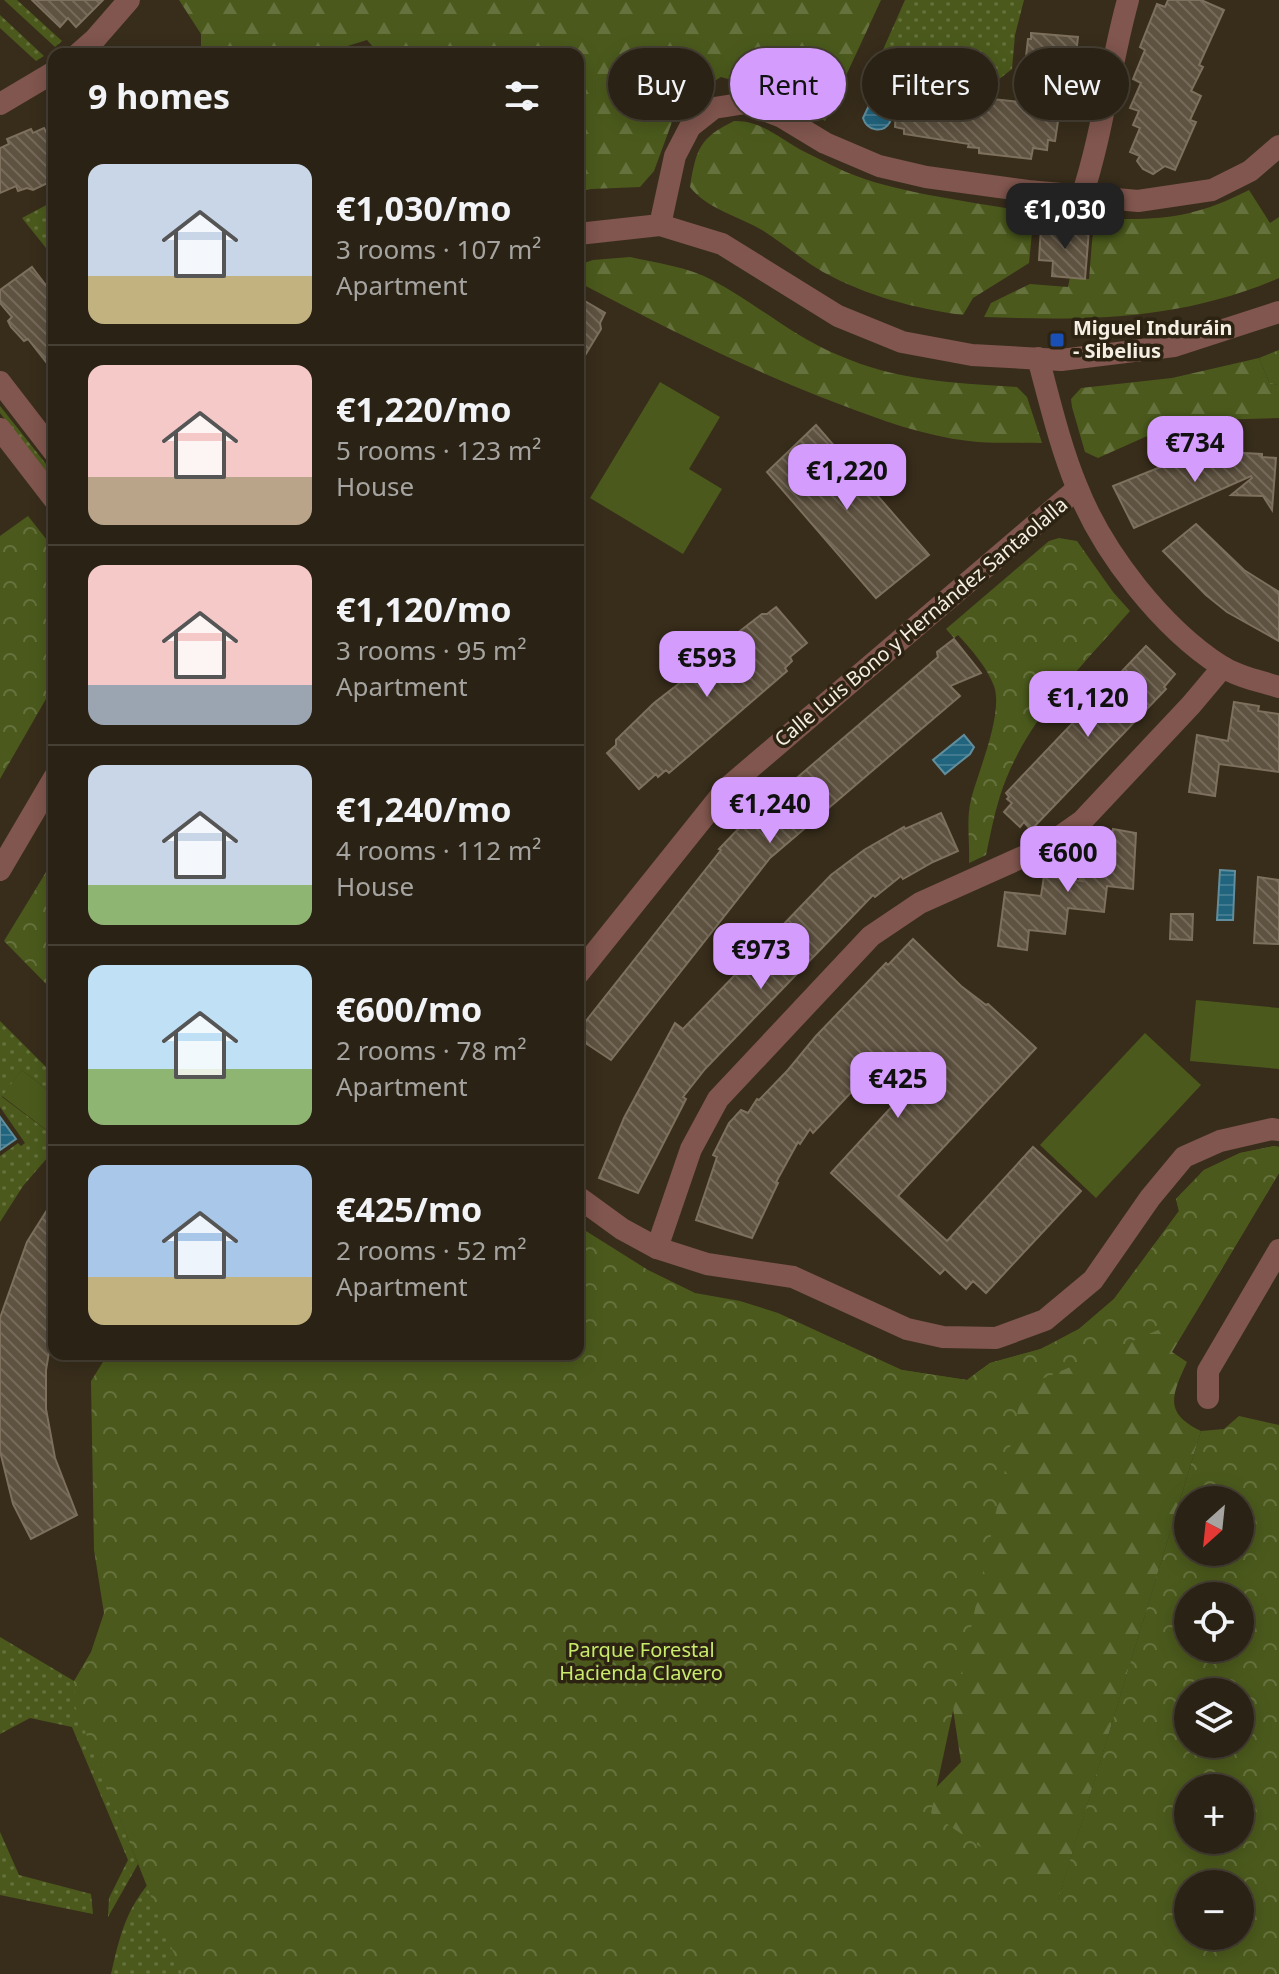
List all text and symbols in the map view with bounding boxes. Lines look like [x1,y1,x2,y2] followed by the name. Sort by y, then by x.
[608,48,714,120] chip: Buy
[730,48,846,120] chip: Rent
[862,48,998,120] chip: Filters
[1014,48,1129,120] chip: New
[88,73,230,119] text: 9 homes
[500,74,544,118] icon: filters
[1000,183,1130,251] pin: €1,030
[336,185,511,231] text: €1,030/mo
[1024,191,1106,227] text: €1,030
[152,196,248,292] icon: home
[336,231,541,267] text: 3 rooms · 107 m²
[336,267,468,303] text: Apartment
[1073,314,1233,364] place label: Miguel Induráin - Sibelius
[1048,331,1066,349] marker: Miguel Induráin - Sibelius
[336,386,511,432] text: €1,220/mo
[152,397,248,493] icon: home
[1148,416,1242,484] pin: €734
[1165,424,1225,460] text: €734
[336,432,541,468] text: 5 rooms · 123 m²
[782,444,912,512] pin: €1,220
[806,452,888,488] text: €1,220
[336,468,414,504] text: House
[768,491,1073,752] street label: Calle Luis Bono y Hernández Santaolalla
[336,586,511,632] text: €1,120/mo
[152,597,248,693] icon: home
[660,631,754,699] pin: €593
[336,632,526,668] text: 3 rooms · 95 m²
[677,639,737,675] text: €593
[336,668,468,704] text: Apartment
[1023,671,1153,739] pin: €1,120
[1047,679,1129,715] text: €1,120
[705,777,835,845] pin: €1,240
[729,785,811,821] text: €1,240
[336,786,511,832] text: €1,240/mo
[152,797,248,893] icon: home
[1021,826,1115,894] pin: €600
[336,832,541,868] text: 4 rooms · 112 m²
[1038,834,1098,870] text: €600
[336,868,414,904] text: House
[714,923,808,991] pin: €973
[731,931,791,967] text: €973
[336,986,482,1032] text: €600/mo
[152,997,248,1093] icon: home
[336,1032,526,1068] text: 2 rooms · 78 m²
[851,1052,945,1120] pin: €425
[868,1060,928,1096] text: €425
[336,1068,468,1104] text: Apartment
[336,1186,482,1232] text: €425/mo
[152,1197,248,1293] icon: home
[336,1232,526,1268] text: 2 rooms · 52 m²
[336,1268,468,1304] text: Apartment
[1174,1486,1254,1566] north arrow
[1174,1486,1254,1950] map controls
[1174,1582,1254,1662] button: locate
[559,1636,723,1686] park label: Parque Forestal Hacienda Clavero
[1174,1678,1254,1758] button: layers
[1174,1774,1254,1854] button: +
[1174,1870,1254,1950] button: −

